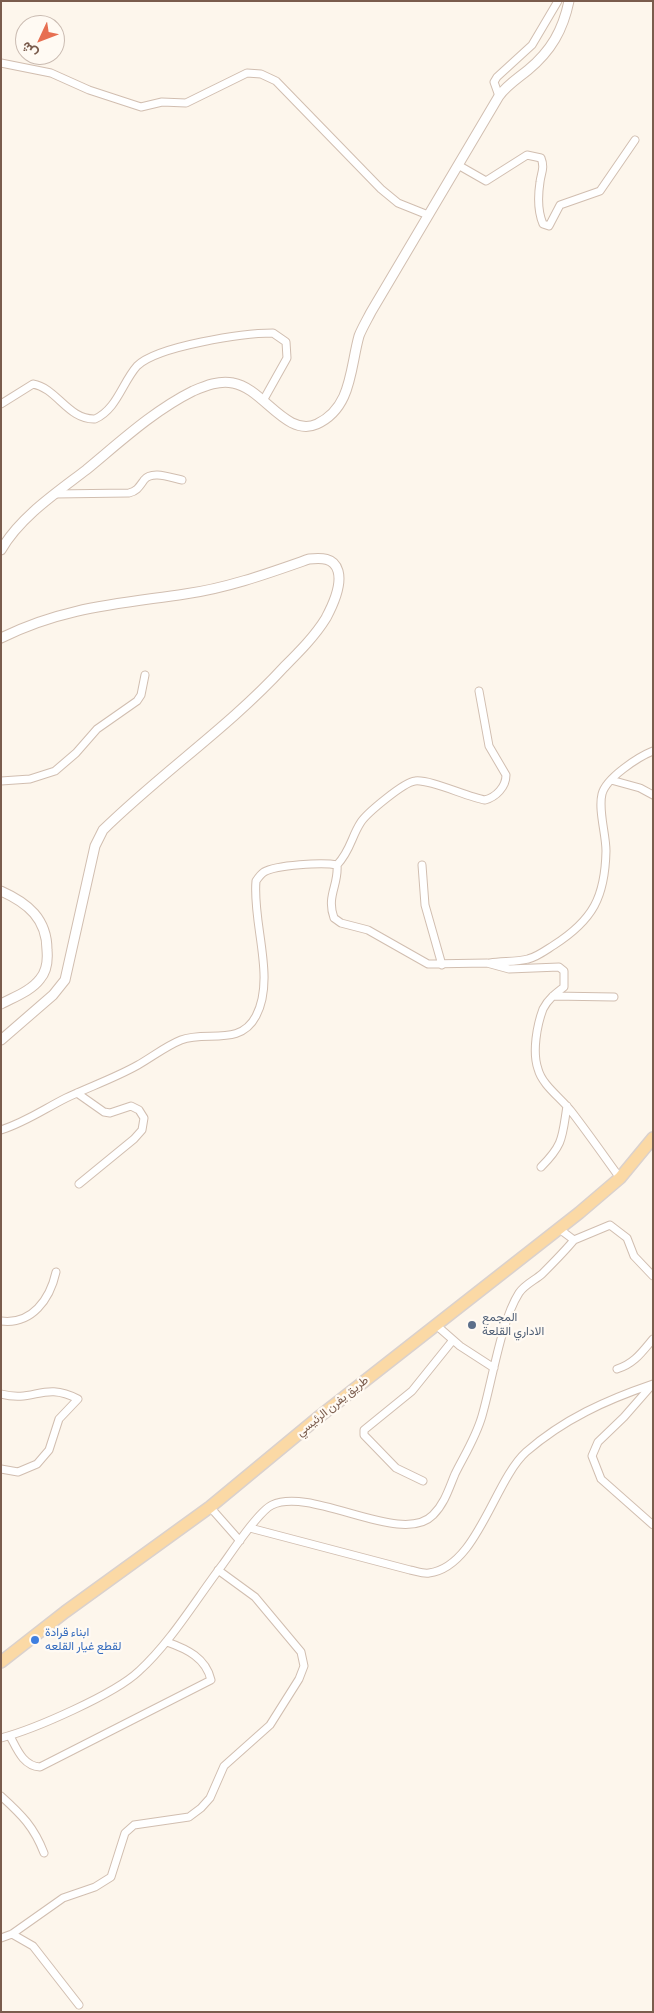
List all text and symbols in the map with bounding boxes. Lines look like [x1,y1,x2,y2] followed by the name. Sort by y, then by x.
[15,15,65,65] north arrow
[17,37,43,63] text: ش
[482,1311,544,1339] place label: المجمع الاداري القلعة
[466,1319,478,1331] marker: المجمع الاداري القلعة
[294,1374,372,1440] street label: طريق يفرن الرئيسي
[45,1626,122,1654] place label: ابناء قرادة لقطع غيار القلعه
[29,1634,41,1646] marker: ابناء قرادة لقطع غيار القلعه

